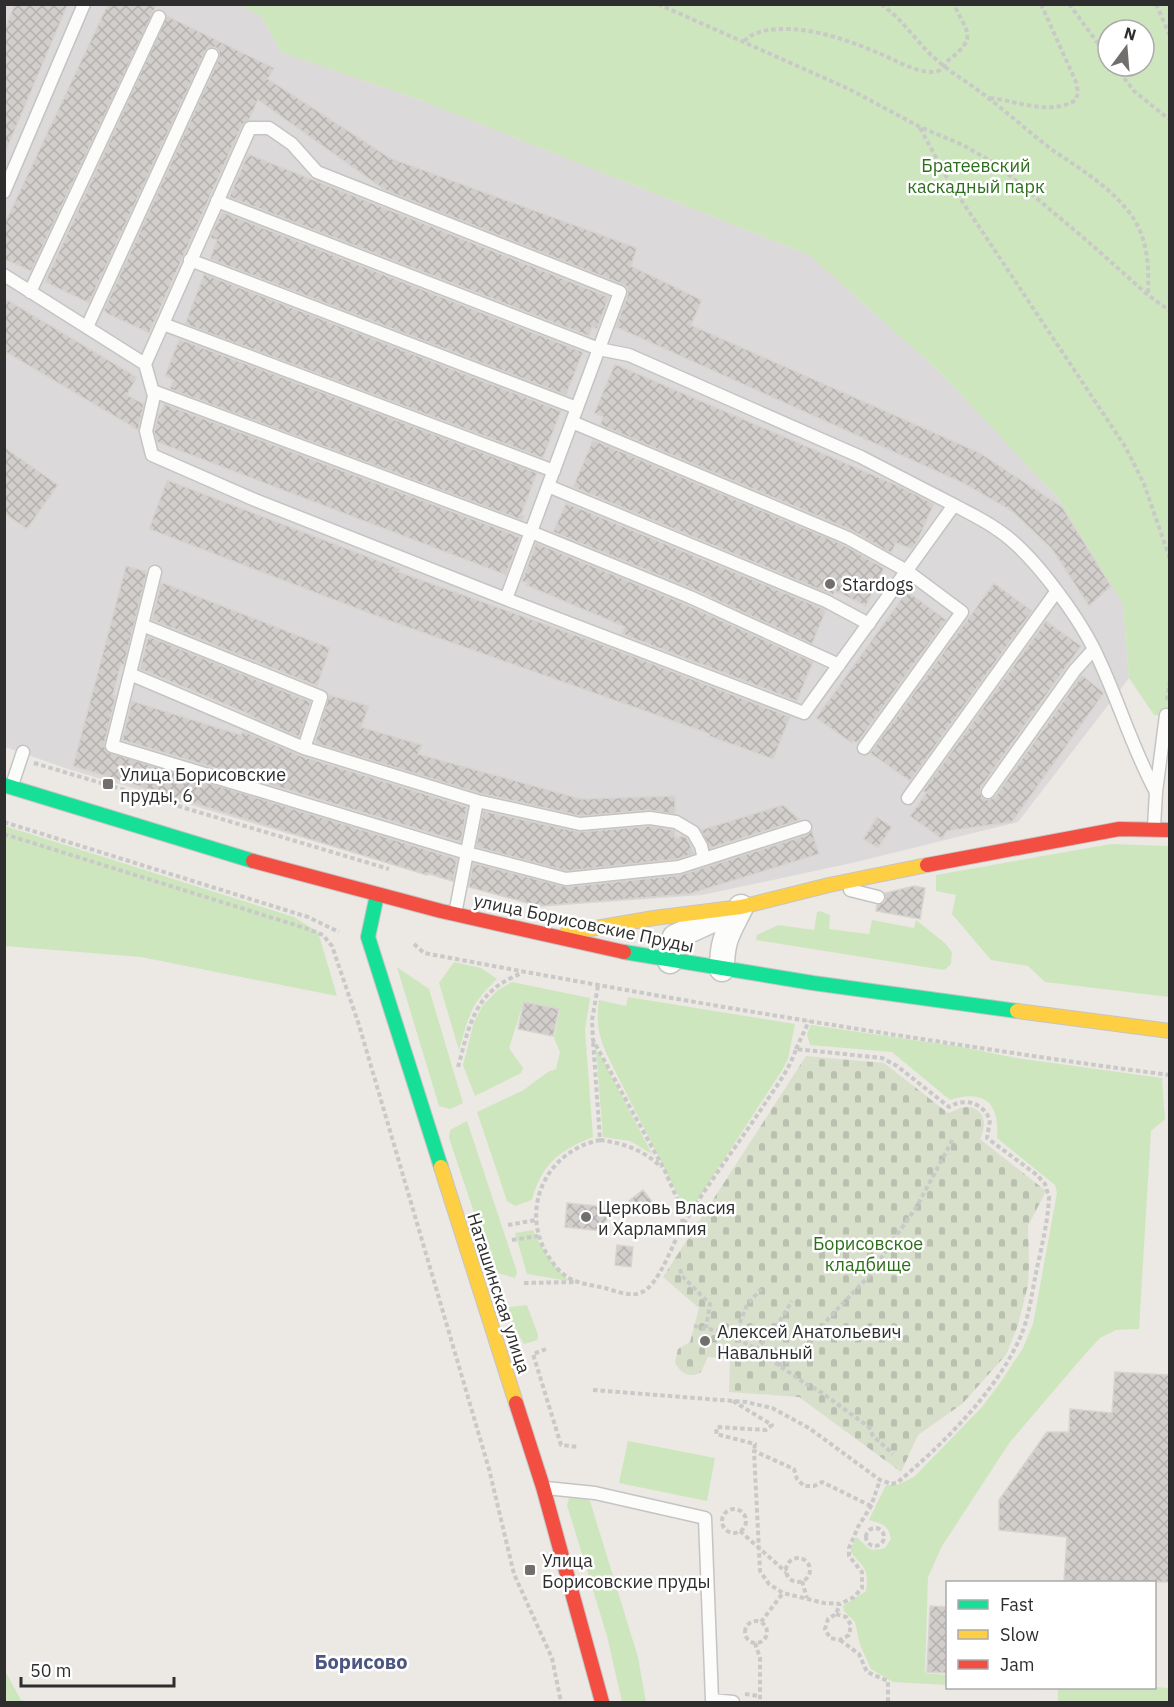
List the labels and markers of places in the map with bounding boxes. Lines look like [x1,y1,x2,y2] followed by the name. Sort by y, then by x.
[842,573,914,596] place label: Stardogs
[823,577,837,591] marker: Stardogs
[120,763,286,807] place label: Улица Борисовские пруды, 6
[101,777,115,791] marker: Улица Борисовские пруды, 6
[598,1196,735,1240] place label: Церковь Власия и Харлампия
[579,1210,593,1224] marker: Церковь Власия и Харлампия
[717,1320,902,1364] place label: Алексей Анатольевич Навальный
[698,1334,712,1348] marker: Алексей Анатольевич Навальный
[542,1549,710,1593] place label: Улица Борисовские пруды
[523,1563,537,1577] marker: Улица Борисовские пруды

